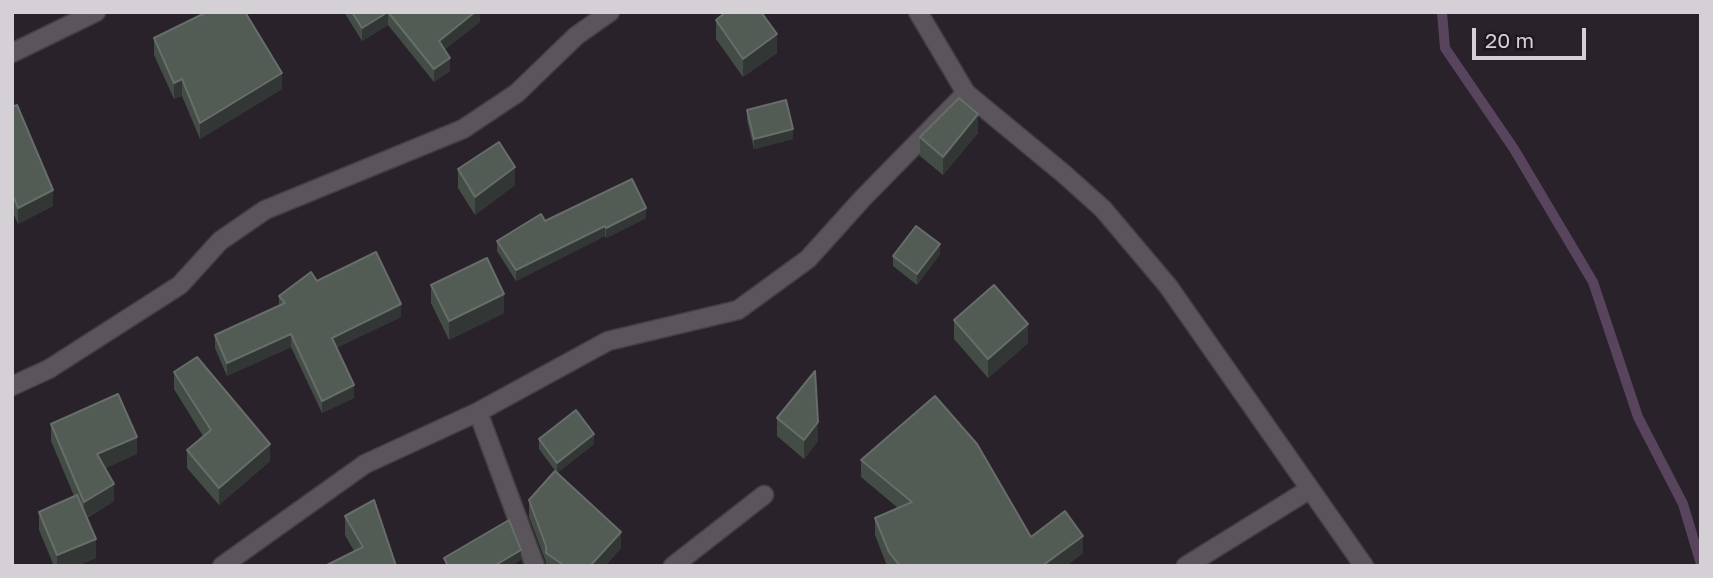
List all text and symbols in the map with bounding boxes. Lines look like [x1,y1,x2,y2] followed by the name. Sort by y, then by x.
[1475,14,1589,58] scale bar
[1485,27,1534,53] text: 20 m

